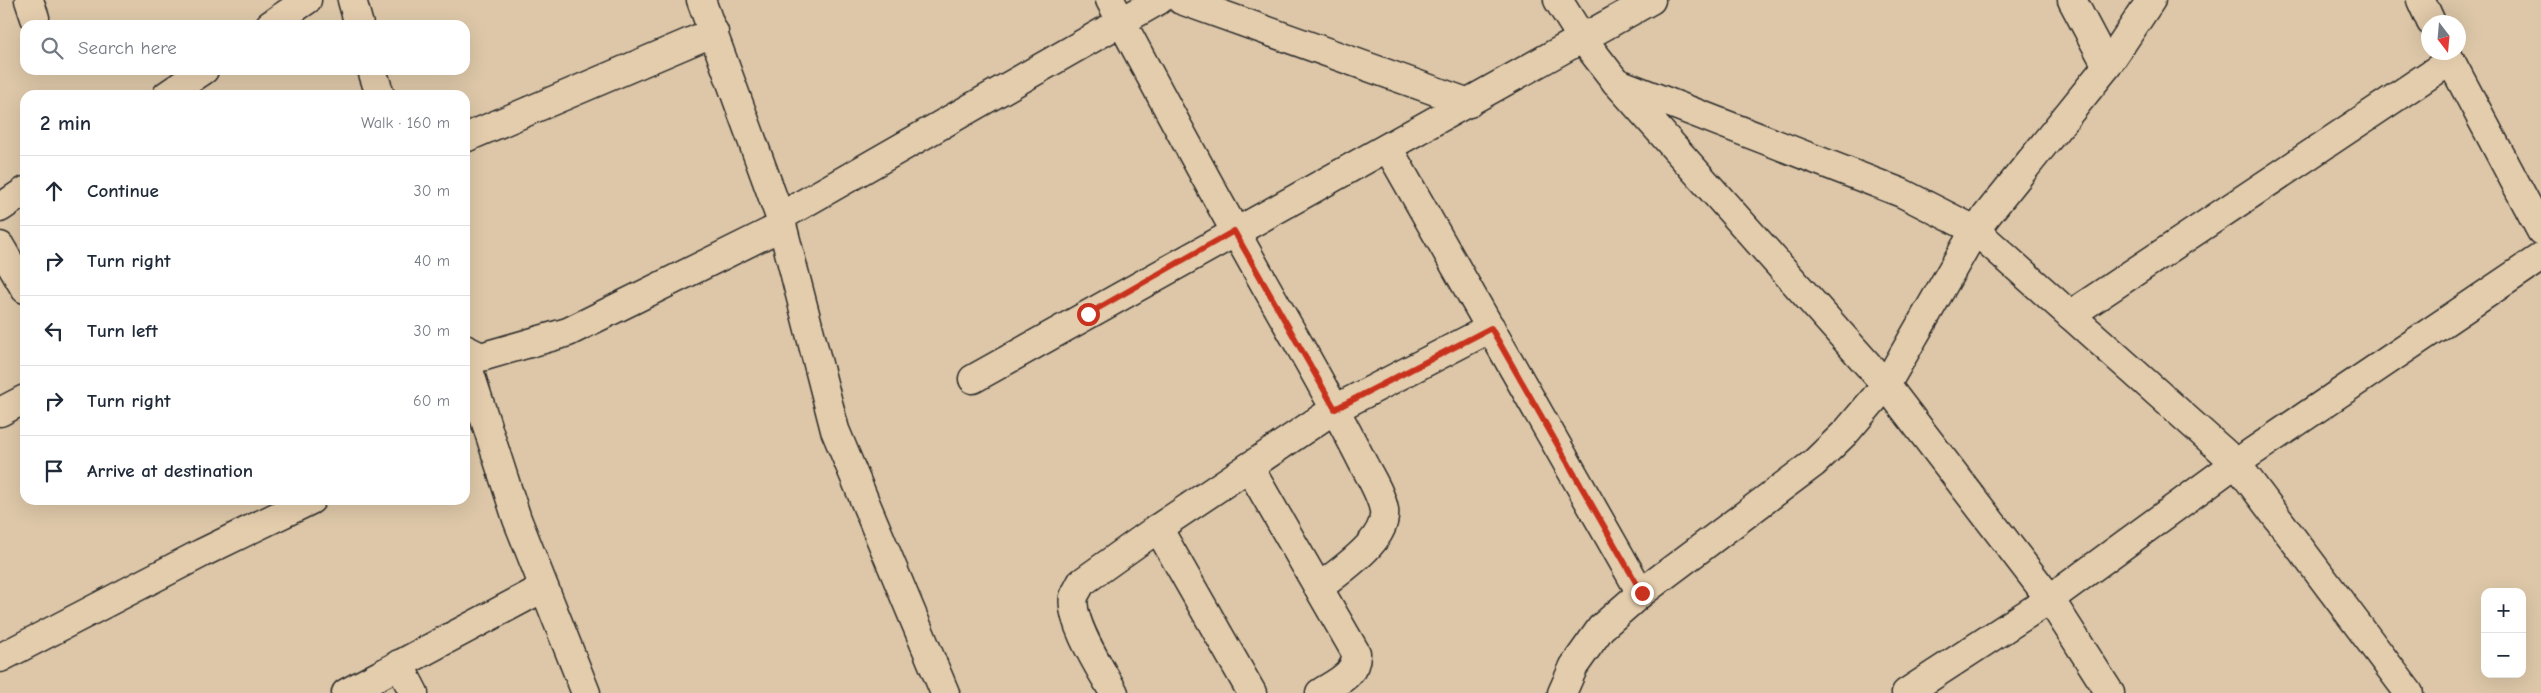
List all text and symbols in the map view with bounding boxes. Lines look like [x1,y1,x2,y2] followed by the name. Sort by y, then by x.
[2421,15,2466,60] north arrow
[20,20,470,75] search box
[38,34,66,62] icon: search
[78,37,177,59] text: Search here
[40,111,91,135] text: 2 min
[361,114,450,132] text: Walk · 160 m
[40,177,68,205] icon: ahead
[87,180,159,202] text: Continue
[414,182,450,200] text: 30 m
[40,247,68,275] icon: right
[87,250,171,272] text: Turn right
[414,252,450,270] text: 40 m
[1077,303,1100,326] route start
[40,317,68,345] icon: left
[87,320,158,342] text: Turn left
[414,322,450,340] text: 30 m
[40,387,68,415] icon: right
[87,390,171,412] text: Turn right
[413,392,450,410] text: 60 m
[40,457,68,485] icon: arrive
[87,460,253,482] text: Arrive at destination
[1631,582,1654,605] route end
[2481,588,2526,678] map controls
[2481,588,2526,633] button: +
[2481,633,2526,678] button: −

